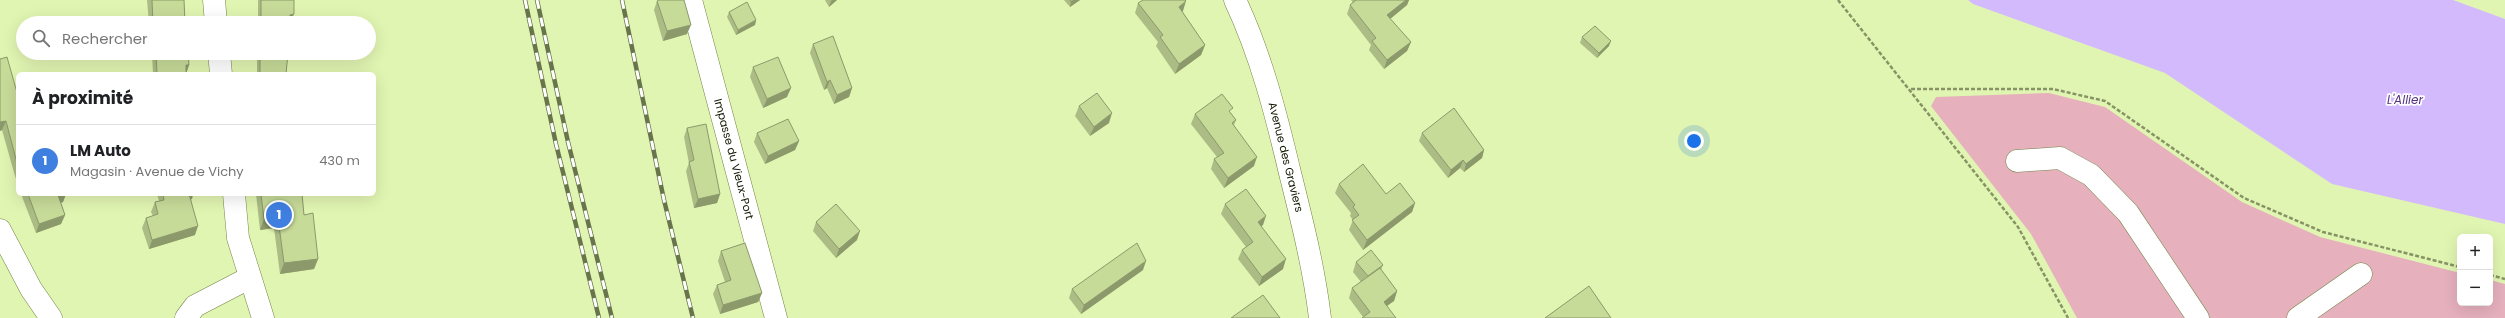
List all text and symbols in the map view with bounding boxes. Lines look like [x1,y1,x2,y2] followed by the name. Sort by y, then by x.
[16,16,376,60] search box
[30,27,52,49] icon: search
[62,28,148,49] text: Rechercher
[32,86,133,110] text: À proximité
[2387,91,2423,108] water label: L'Allier
[710,97,758,221] street label: Impasse du Vieux-Port
[1265,100,1307,214] street label: Avenue des Graviers
[1684,131,1704,151] your location
[70,140,131,161] text: LM Auto
[43,151,47,170] text: 1
[319,151,360,170] text: 430 m
[70,162,244,181] text: Magasin · Avenue de Vichy
[266,200,292,230] pin: 1
[2457,234,2493,306] map controls
[2457,234,2493,270] button: +
[2457,270,2493,306] button: −

